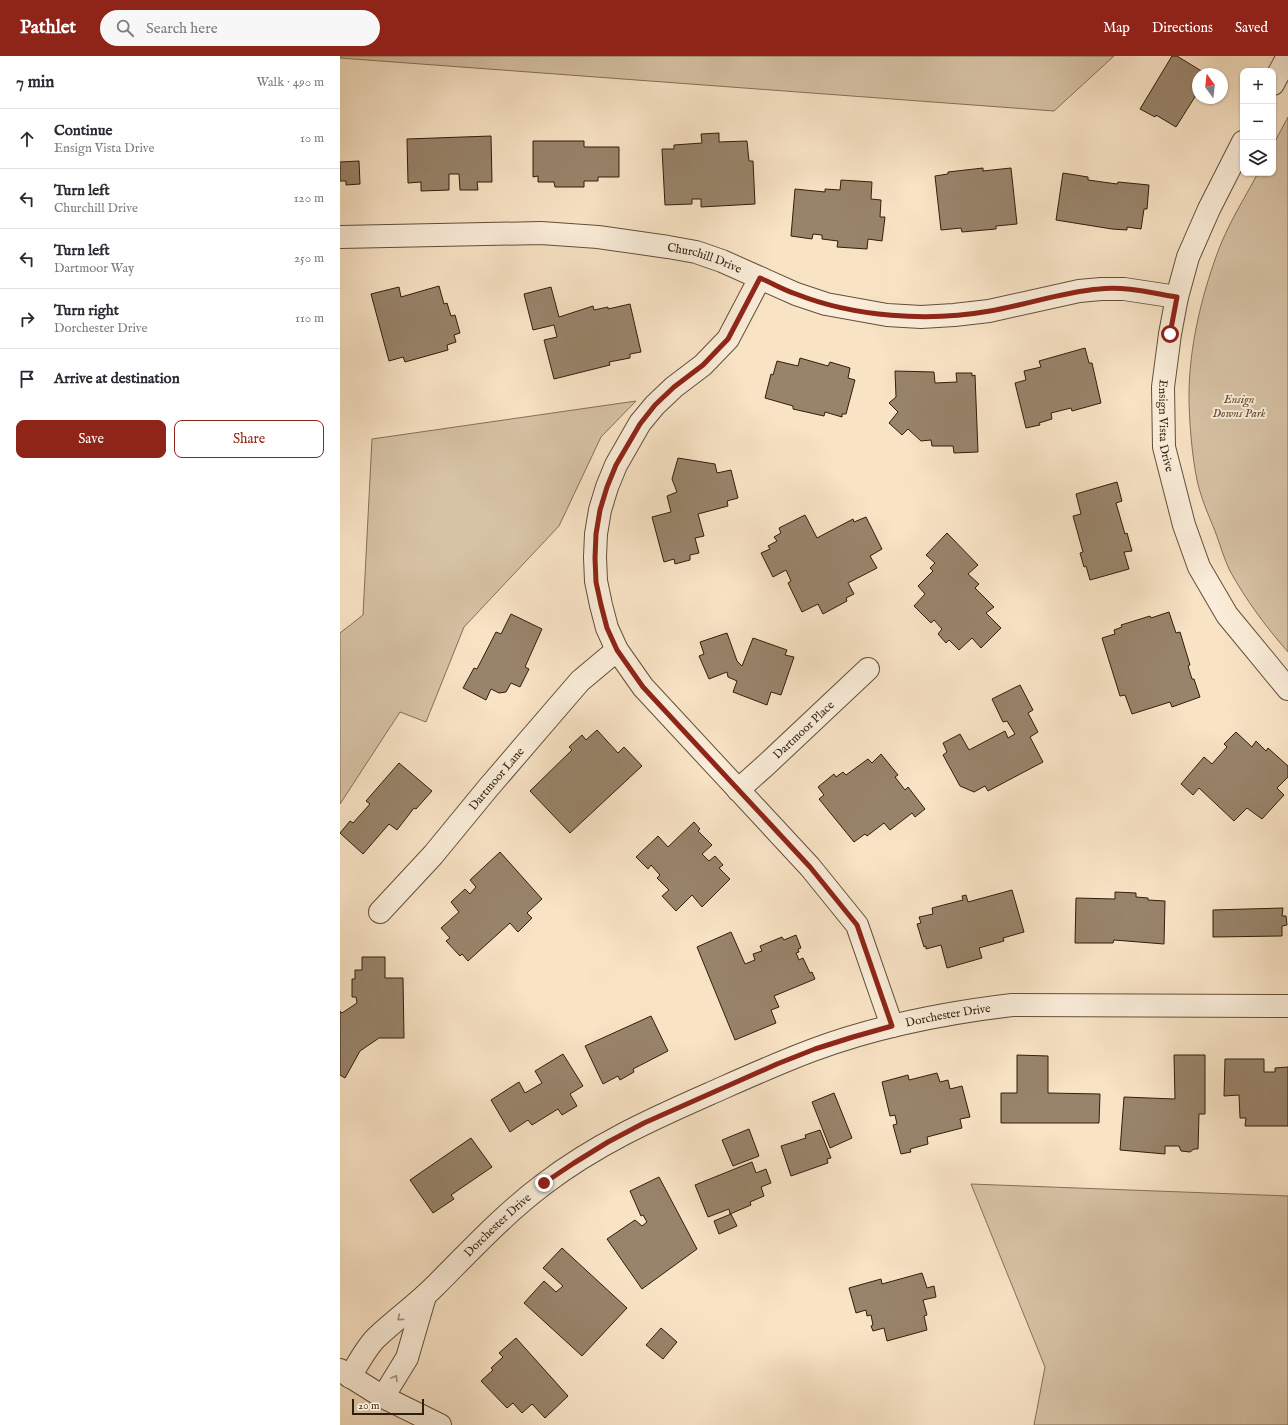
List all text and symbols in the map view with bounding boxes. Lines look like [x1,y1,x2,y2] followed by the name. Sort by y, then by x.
[100,10,380,46] search box
[20,16,76,40] text: Pathlet
[114,17,136,39] icon: search
[146,19,218,38] text: Search here
[1103,19,1130,37] text: Map
[1152,19,1213,37] text: Directions
[1235,19,1268,37] text: Saved
[1192,68,1228,104] north arrow
[1240,68,1276,176] map controls
[1240,68,1276,104] button: +
[16,72,54,93] text: 7 min
[256,74,324,91] text: Walk · 490 m
[1240,104,1276,140] button: −
[54,121,112,140] text: Continue
[16,128,38,150] icon: ahead
[300,130,324,147] text: 10 m
[54,140,155,157] text: Ensign Vista Drive
[1240,140,1276,176] button: layers
[54,181,110,200] text: Turn left
[16,188,38,210] icon: left
[294,190,324,207] text: 120 m
[54,200,138,217] text: Churchill Drive
[666,240,744,277] street label: Churchill Drive
[54,241,110,260] text: Turn left
[16,248,38,270] icon: left
[294,250,324,267] text: 250 m
[54,260,134,277] text: Dartmoor Way
[54,301,119,320] text: Turn right
[16,308,38,330] icon: right
[295,310,324,327] text: 110 m
[54,320,148,337] text: Dorchester Drive
[1161,325,1179,343] route start
[16,368,38,390] icon: arrive
[54,369,180,388] text: Arrive at destination
[1155,378,1177,474] street label: Ensign Vista Drive
[1212,392,1266,421] park label: Ensign Downs Park
[16,420,166,458] button: Save
[174,420,324,458] button: Share
[770,697,838,762] street label: Dartmoor Place
[466,744,528,814] street label: Dartmoor Lane
[904,1001,992,1031] street label: Dorchester Drive
[535,1174,553,1192] route end
[461,1190,535,1260] street label: Dorchester Drive
[397,1313,405,1320] one-way arrow
[390,1375,398,1382] one-way arrow
[352,1397,424,1416] scale bar
[358,1399,379,1413] text: 20 m

